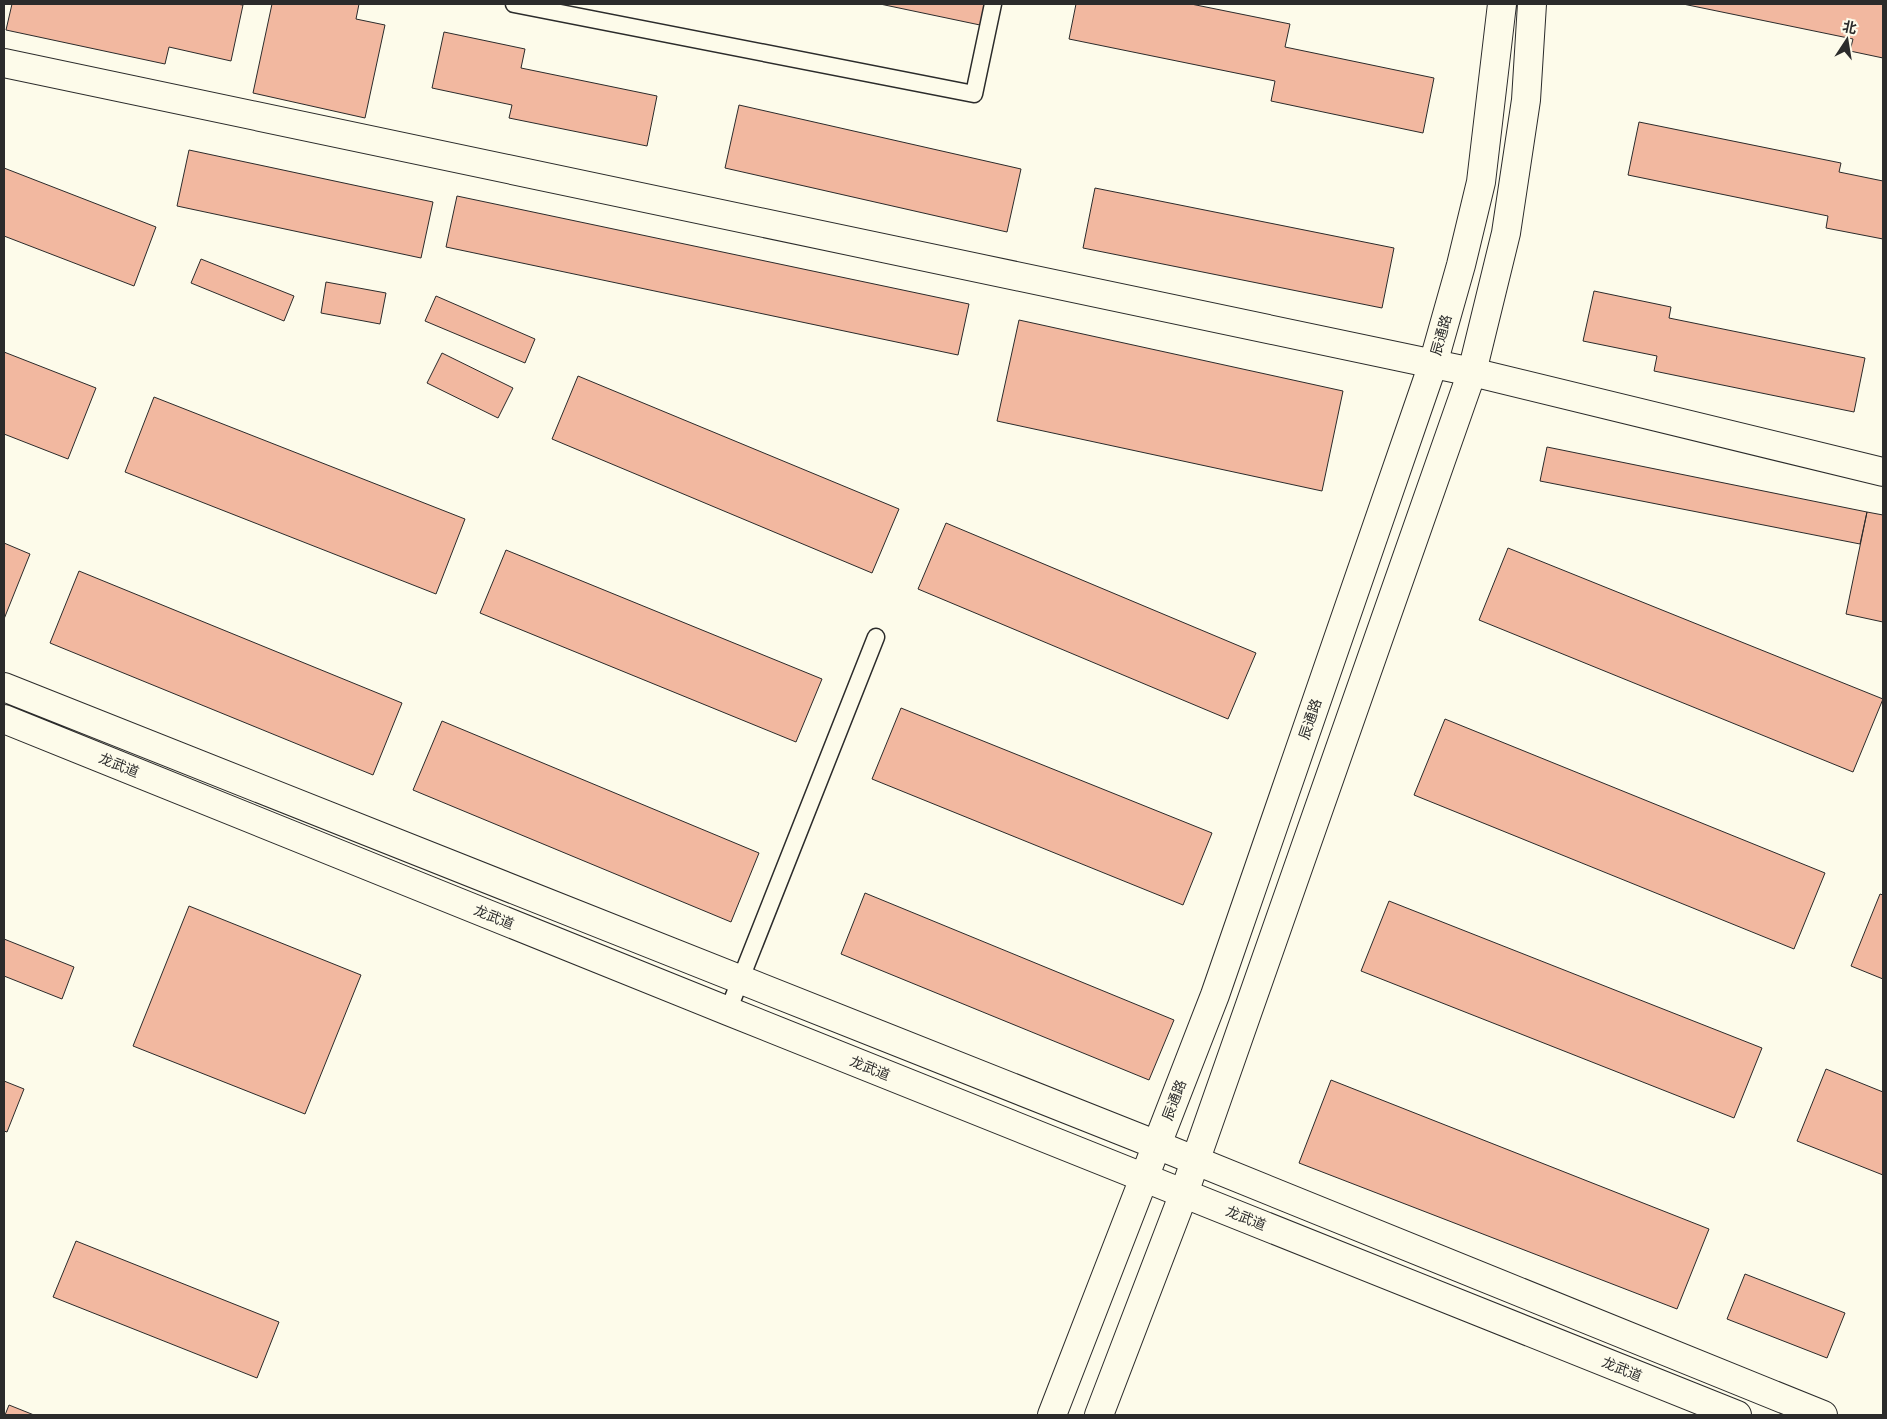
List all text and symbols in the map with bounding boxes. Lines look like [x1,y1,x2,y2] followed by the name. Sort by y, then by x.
[1822,15,1872,65] north arrow
[1841,17,1858,38] text: 北
[1427,312,1455,358] street label: 辰通路
[1295,696,1325,742] street label: 辰通路
[96,749,142,781] street label: 龙武道
[471,901,517,933] street label: 龙武道
[847,1052,893,1084] street label: 龙武道
[1158,1077,1190,1123] street label: 辰通路
[1223,1202,1269,1234] street label: 龙武道
[1599,1353,1645,1385] street label: 龙武道

